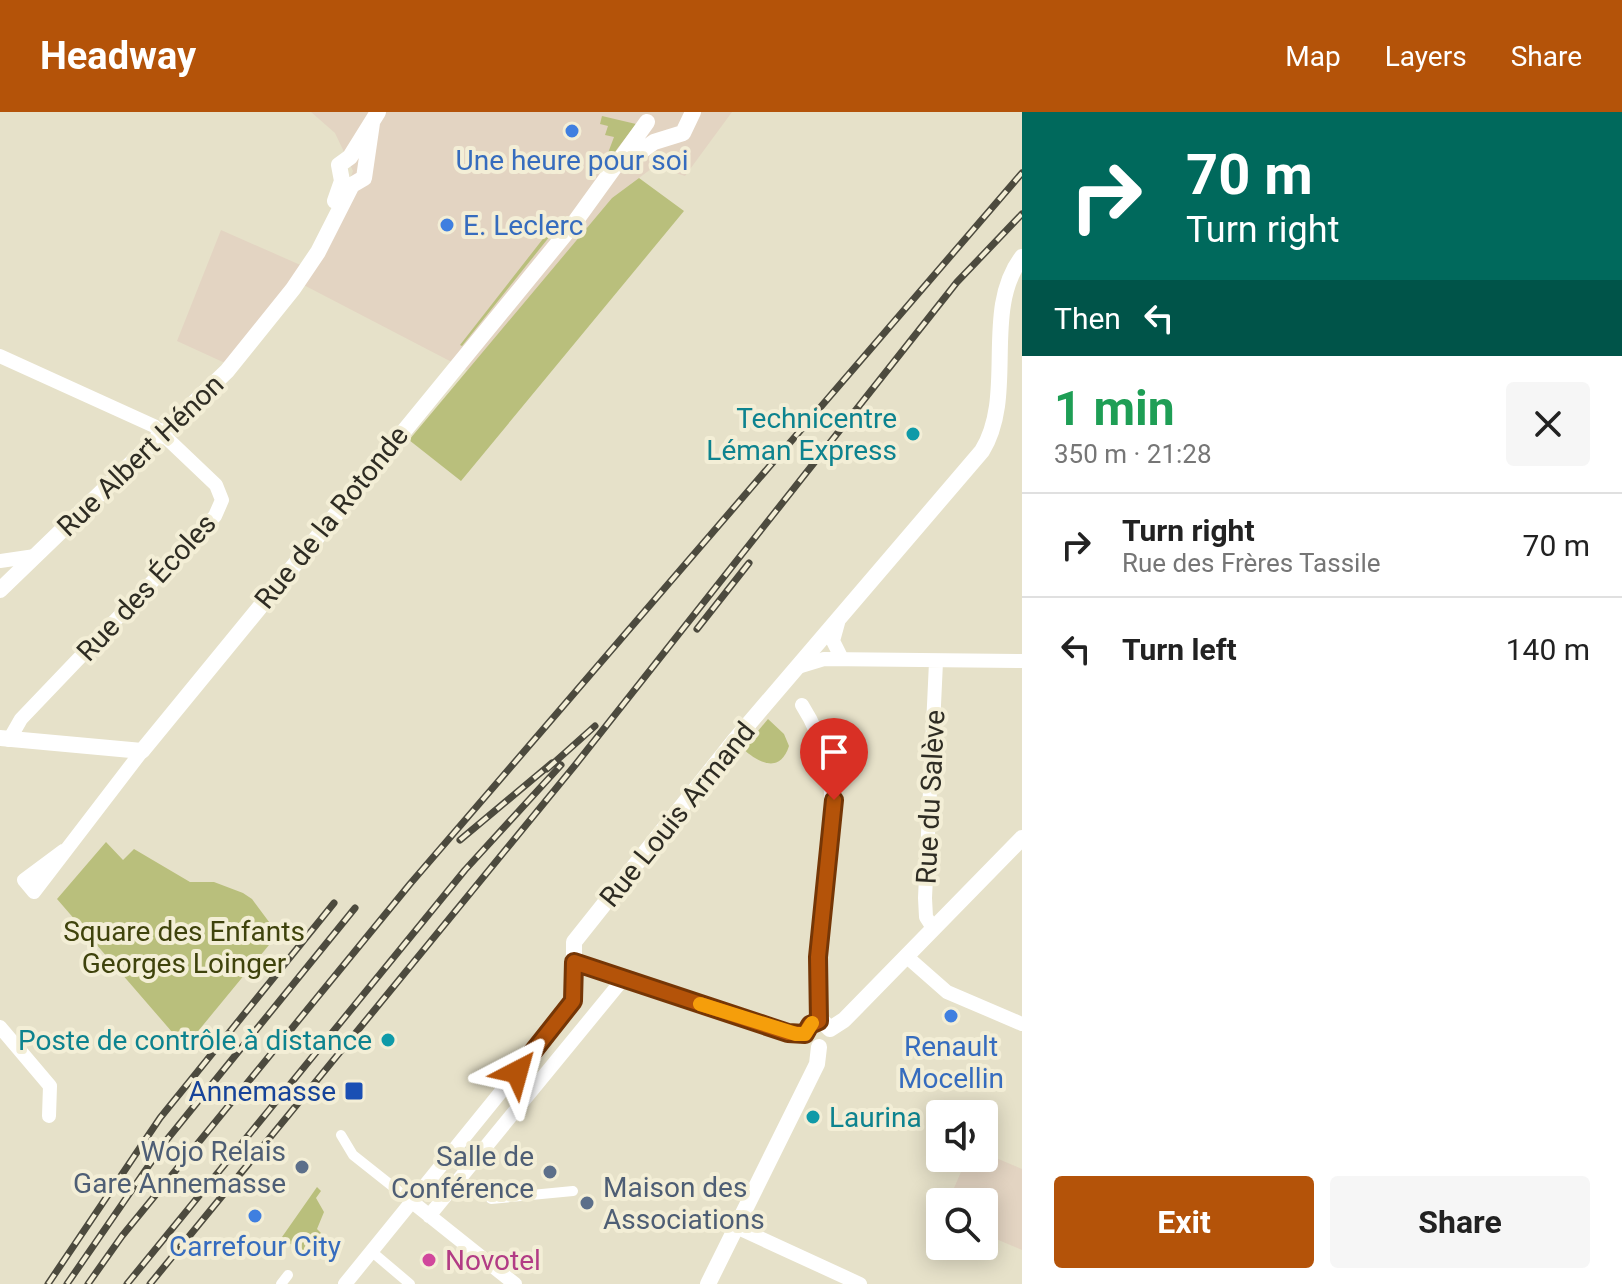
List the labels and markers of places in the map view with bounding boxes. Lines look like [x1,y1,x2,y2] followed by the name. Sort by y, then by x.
[563,122,581,140] marker: Une heure pour soi
[456,144,688,177] place label: Une heure pour soi
[463,209,583,242] place label: E. Leclerc
[438,216,456,234] marker: E. Leclerc
[706,402,897,467] place label: Technicentre Léman Express
[904,425,922,443] marker: Technicentre Léman Express
[800,718,868,800] pin
[942,1007,960,1025] marker: Renault Mocellin
[18,1024,372,1057] place label: Poste de contrôle à distance
[898,1030,1004,1095] place label: Renault Mocellin
[379,1031,397,1049] marker: Poste de contrôle à distance
[188,1075,336,1108] place label: Annemasse
[343,1080,365,1102] marker: Annemasse
[829,1101,922,1134] place label: Laurina
[804,1108,822,1126] marker: Laurina
[73,1135,286,1200] place label: Wojo Relais Gare Annemasse
[391,1140,534,1205] place label: Salle de Conférence
[293,1158,311,1176] marker: Wojo Relais Gare Annemasse
[541,1163,559,1181] marker: Salle de Conférence
[603,1171,765,1236] place label: Maison des Associations
[578,1194,596,1212] marker: Maison des Associations
[246,1207,264,1225] marker: Carrefour City
[169,1230,341,1263] place label: Carrefour City
[445,1244,541,1277] place label: Novotel
[420,1251,438,1269] marker: Novotel

